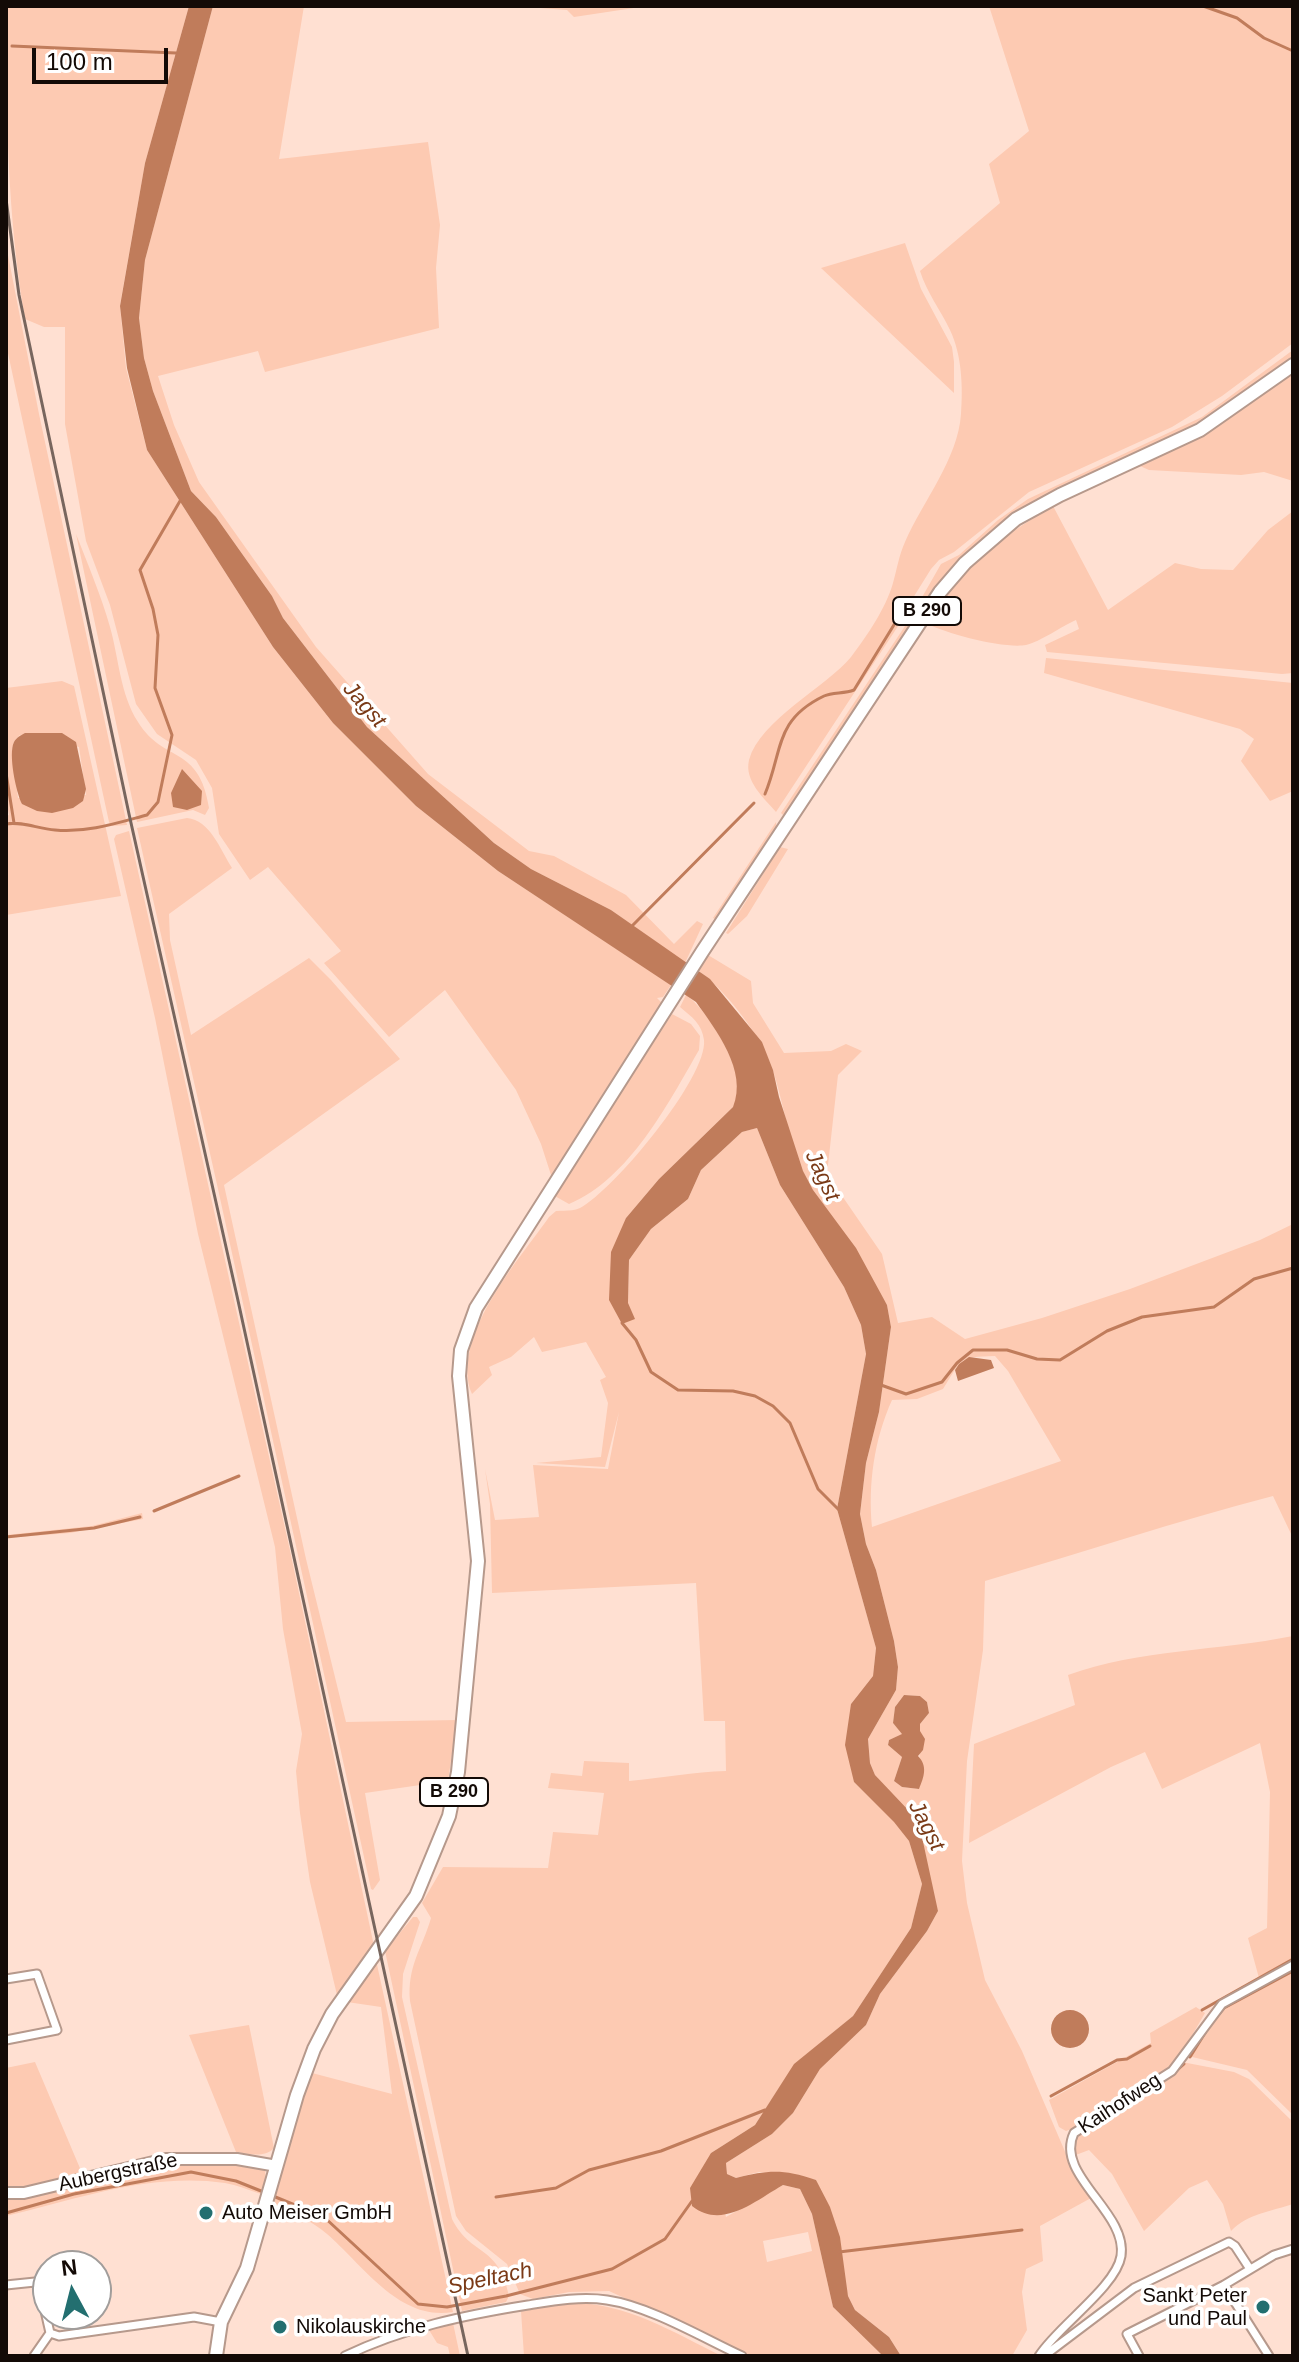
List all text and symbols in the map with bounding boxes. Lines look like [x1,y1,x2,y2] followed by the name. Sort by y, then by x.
[36,32,172,82] scale bar
[46,48,113,75] text: 100 m
[893,597,961,625] road number: B 290
[337,676,391,734] water label: Jagst
[799,1147,845,1205] water label: Jagst
[420,1778,488,1806] road number: B 290
[902,1797,950,1855] water label: Jagst
[1074,2069,1166,2139] street label: Kaihofweg
[56,2149,180,2197] street label: Aubergstraße
[222,2201,392,2225] place label: Auto Meiser GmbH
[197,2204,215,2222] marker: Auto Meiser GmbH
[32,2250,112,2330] north arrow
[60,2254,79,2281] text: N
[445,2257,535,2301] water label: Speltach
[1142,2284,1247,2331] place label: Sankt Peter und Paul
[1254,2298,1272,2316] marker: Sankt Peter und Paul
[296,2315,426,2339] place label: Nikolauskirche
[271,2318,289,2336] marker: Nikolauskirche

